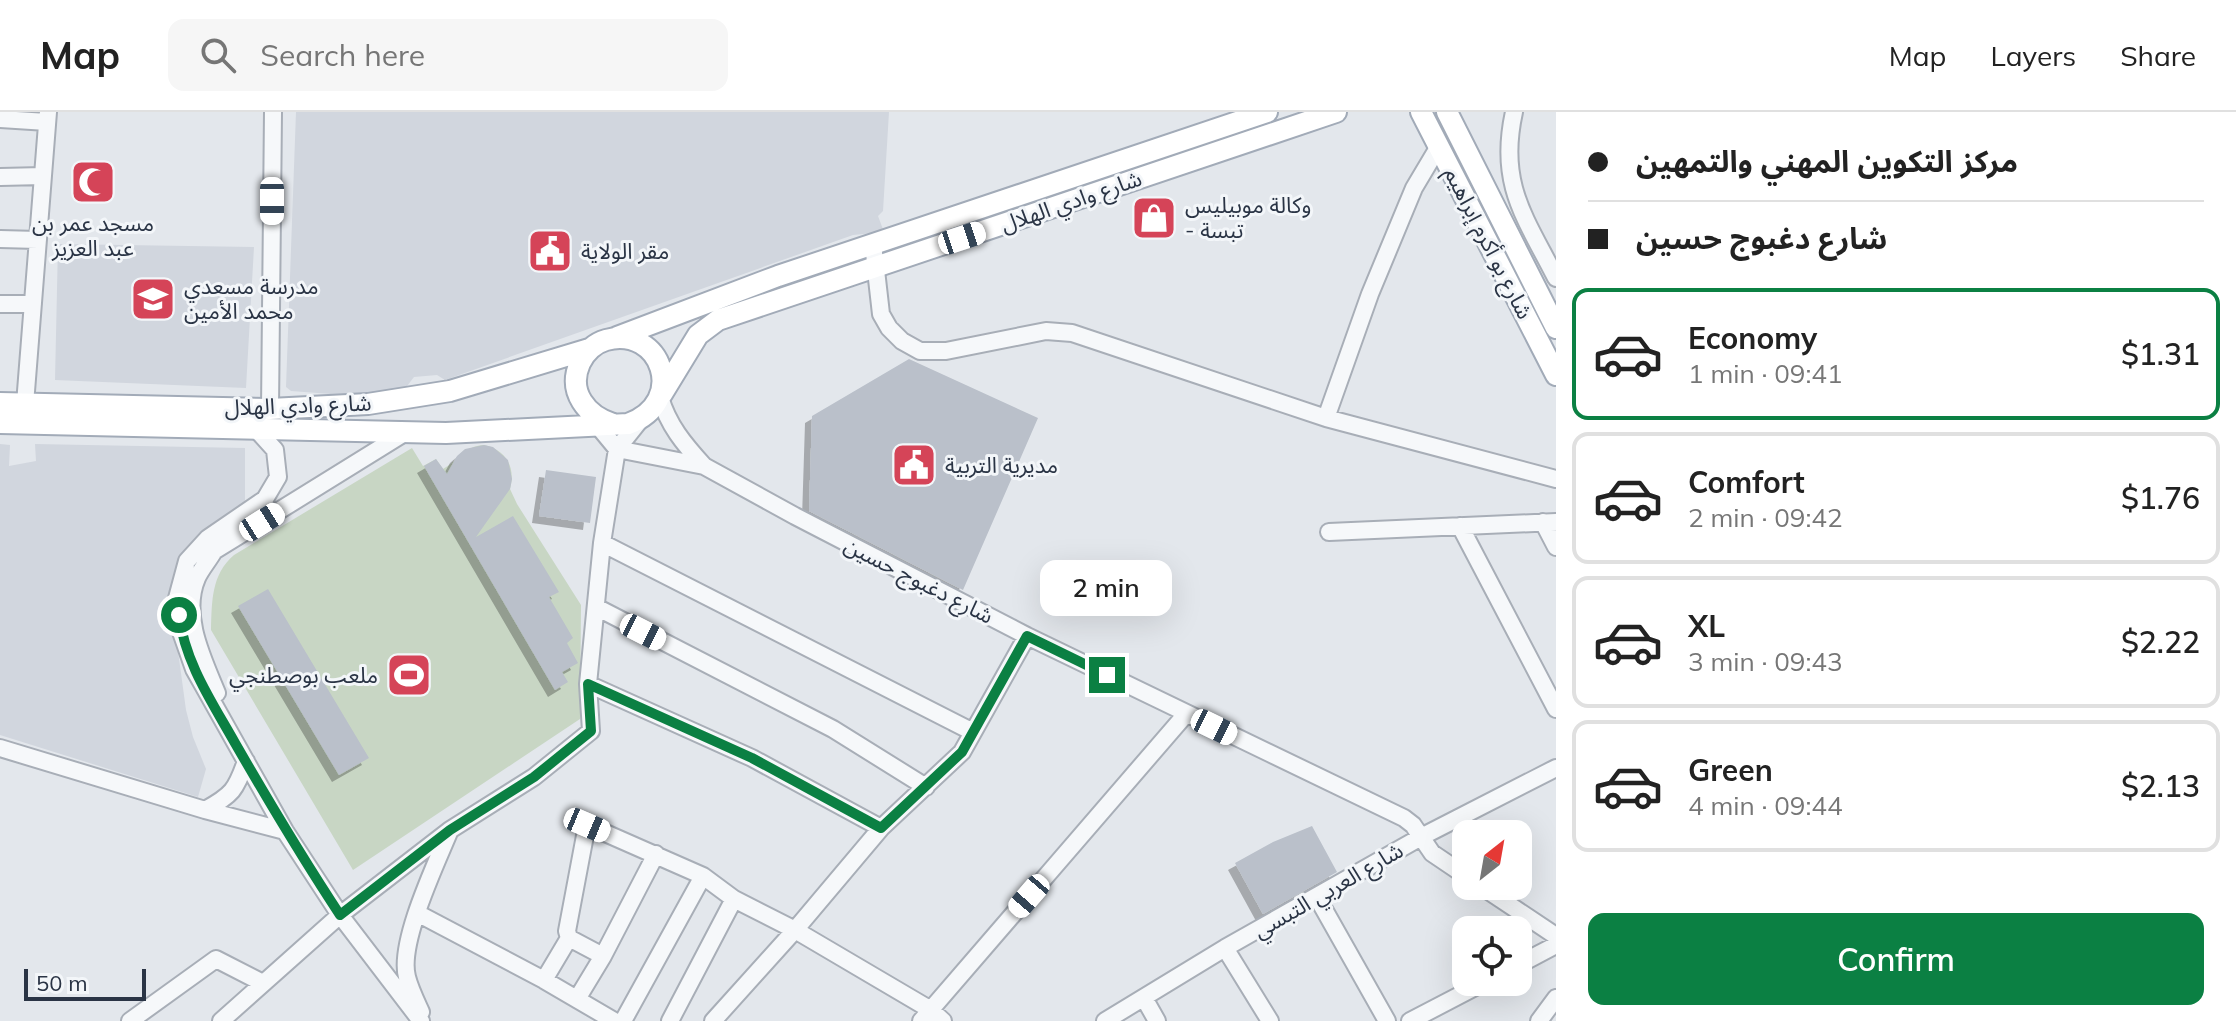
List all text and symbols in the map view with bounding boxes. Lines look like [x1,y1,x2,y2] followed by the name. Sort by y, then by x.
[168,19,728,91] search box
[40,31,120,79] text: Map
[196,33,240,77] icon: search
[260,36,425,74] text: Search here
[1889,38,1946,73] text: Map
[1990,38,2076,73] text: Layers
[2120,38,2196,73] text: Share
[1636,142,2018,180] text: مركز التكوين المهني والتمهين
[69,158,117,206] mosque icon: مسجد عمر بن عبد العزيز
[1436,162,1539,325] street label: شارع بو أكرم إبراهيم
[997,164,1146,241] street label: شارع وادي الهلال
[260,177,284,225] car
[1185,191,1311,244] place label: وكالة موبيليس - تبسة
[1130,194,1178,242] shop icon: وكالة موبيليس - تبسة
[32,209,154,262] place label: مسجد عمر بن عبد العزيز
[935,219,989,257] car
[1636,219,1887,257] text: شارع دغبوج حسين
[526,227,574,275] public building icon: مقر الولاية
[581,237,669,265] place label: مقر الولاية
[184,272,319,325] place label: مدرسة مسعدي محمد الأمين
[129,275,177,323] school or university icon: مدرسة مسعدي محمد الأمين
[1592,318,1664,390] icon: car
[1688,319,1817,357] text: Economy
[2121,335,2200,373] text: $1.31
[1688,357,1843,390] text: 1 min · 09:41
[224,388,372,425] street label: شارع وادي الهلال
[890,441,938,489] public building icon: مديرية التربية
[945,451,1058,479] place label: مديرية التربية
[1592,462,1664,534] icon: car
[1688,463,1805,501] text: Comfort
[2121,479,2200,517] text: $1.76
[235,499,289,545] car
[1688,501,1843,534] text: 2 min · 09:42
[838,530,998,632] street label: شارع دغبوج حسين
[1041,559,1173,615] callout: 2 min
[1072,571,1140,604] text: 2 min
[161,597,197,633] route start
[1592,606,1664,678] icon: car
[1688,607,1725,645] text: XL
[616,610,670,654] car
[2121,623,2200,661] text: $2.22
[1688,645,1843,678] text: 3 min · 09:43
[385,651,433,699] sports icon: ملعب بوصطنجي
[1089,657,1125,693] route end
[229,661,378,692] place label: ملعب بوصطنجي
[1187,706,1241,748] car
[1592,750,1664,822] icon: car
[1688,751,1773,789] text: Green
[2121,767,2200,805] text: $2.13
[1688,789,1843,822] text: 4 min · 09:44
[560,805,614,845] car
[1452,820,1532,900] north arrow
[1452,820,1532,996] map controls
[1248,836,1410,947] street label: شارع العربي التبسي
[1004,870,1054,922] car
[1588,913,2204,1005] button: Confirm
[1452,916,1532,996] button: locate
[24,965,146,1001] scale bar
[36,969,87,997] text: 50 m

